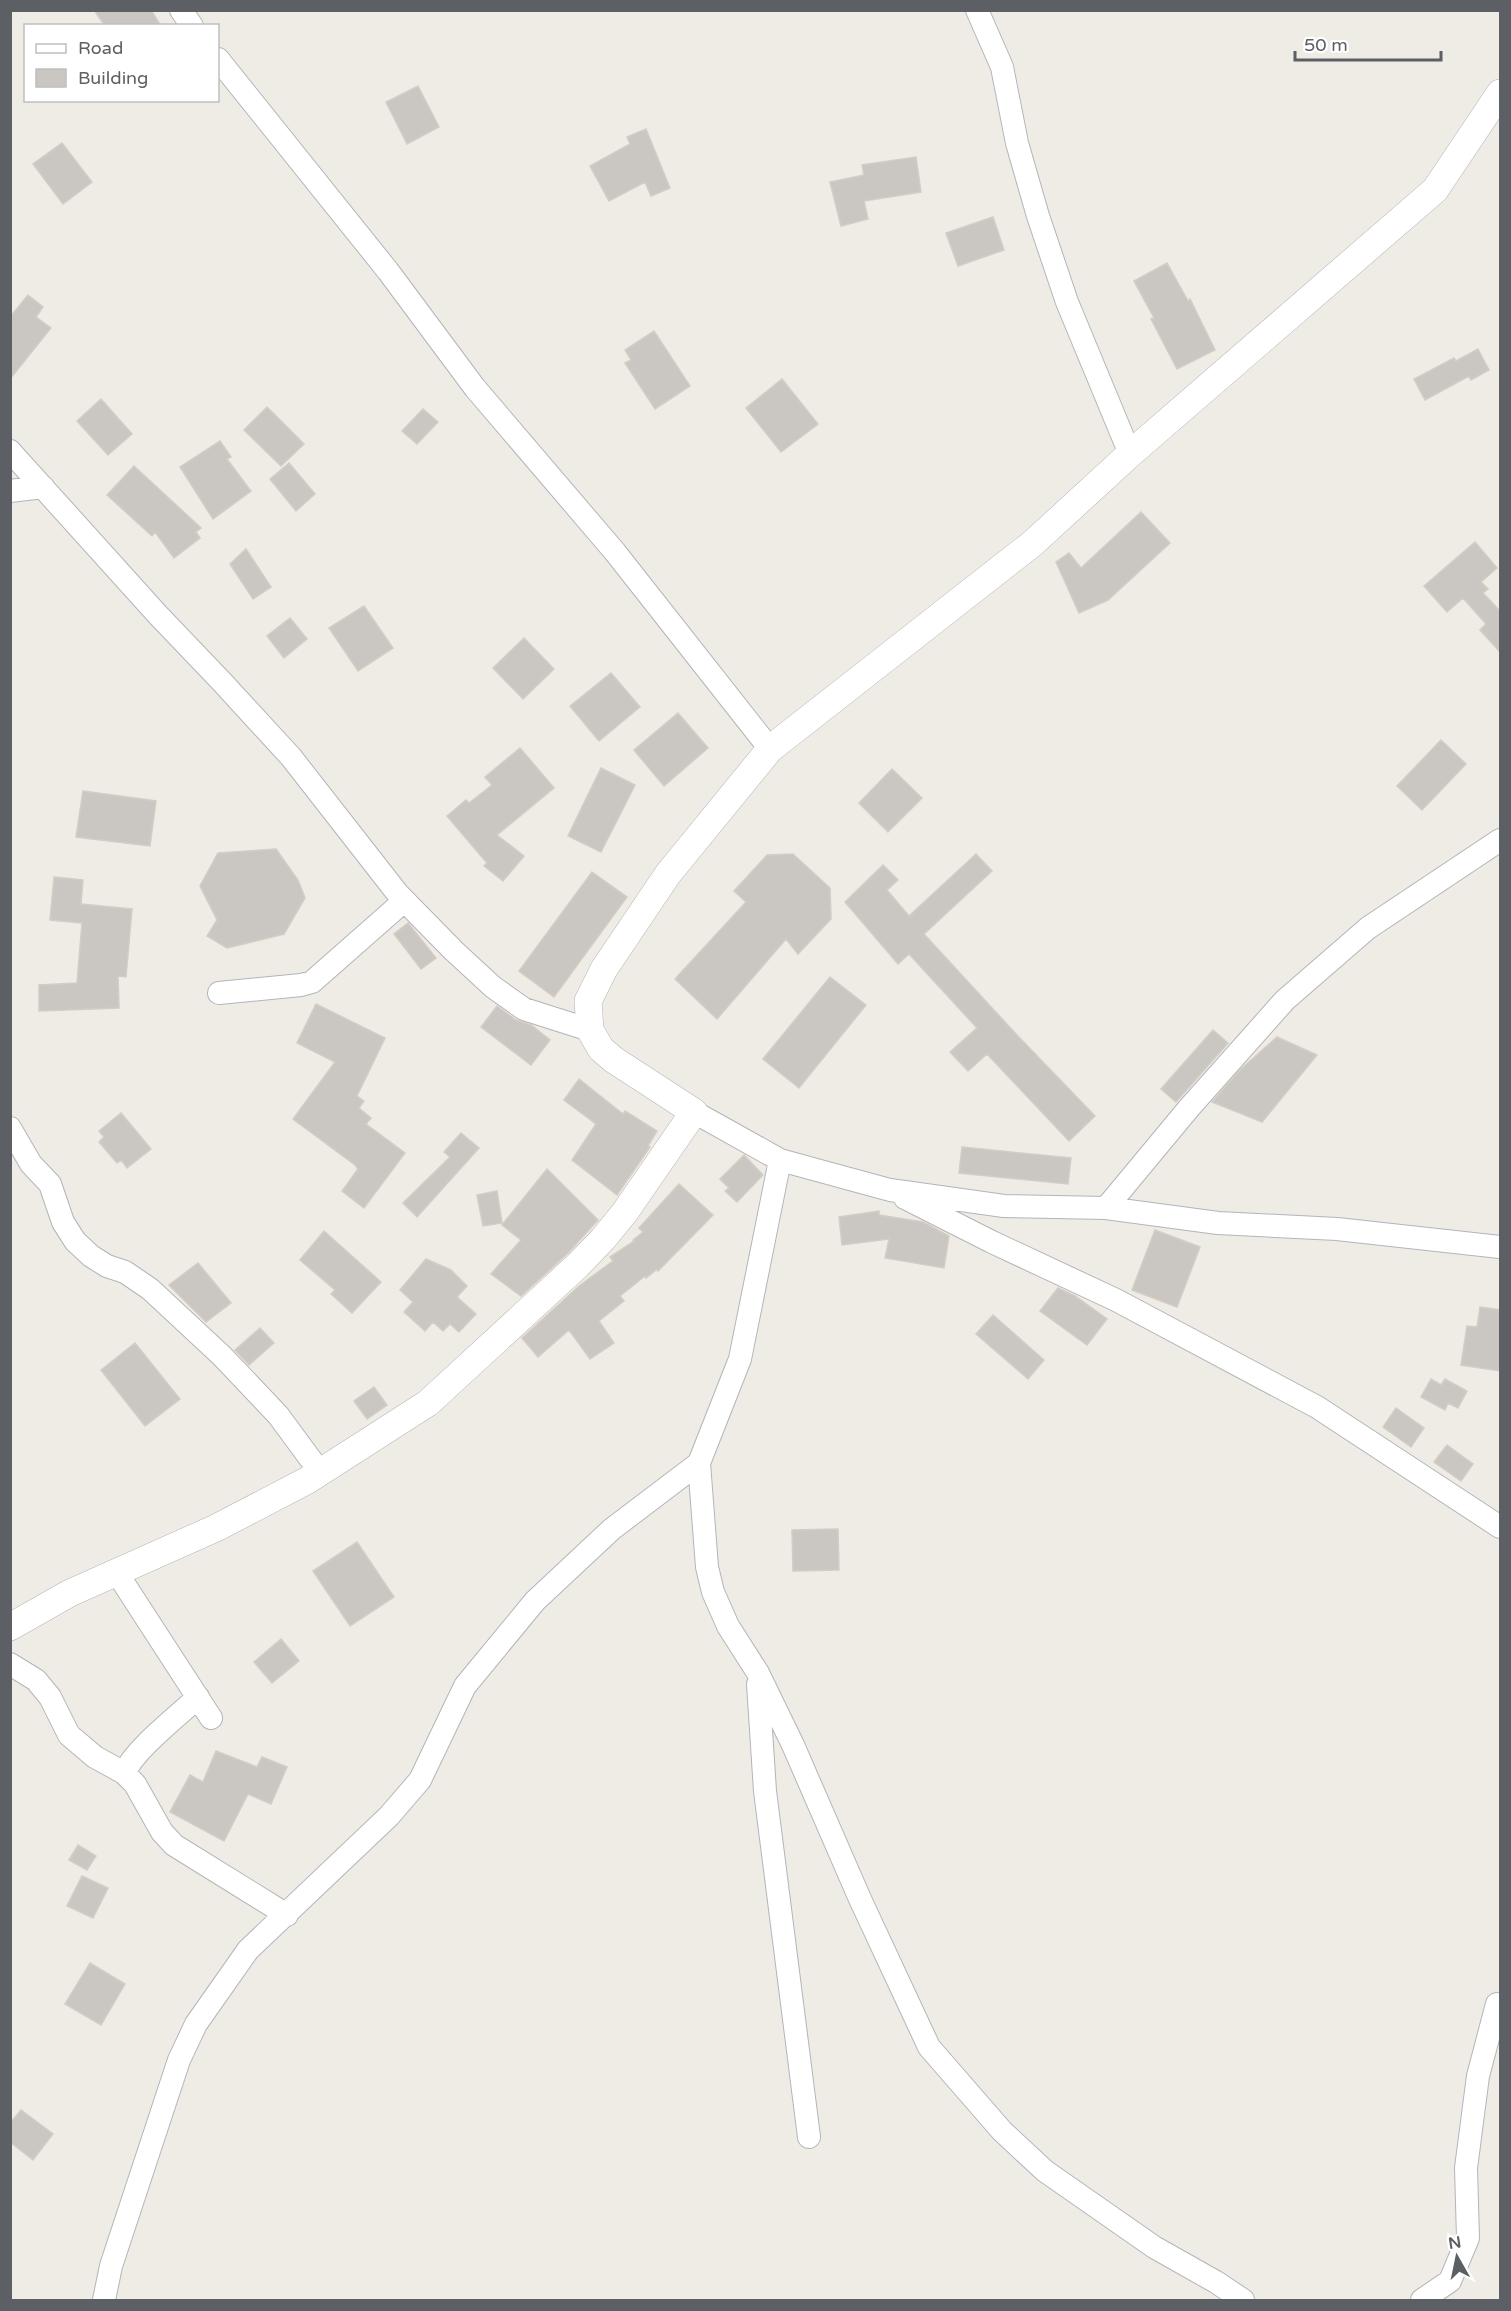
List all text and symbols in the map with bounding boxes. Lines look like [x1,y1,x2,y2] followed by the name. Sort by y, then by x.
[24,24,219,102] legend
[1295,24,1440,62] scale bar
[1304,34,1348,56] text: 50 m
[78,37,123,59] text: Road
[78,67,148,89] text: Building
[1427,2227,1487,2287] north arrow
[1447,2232,1463,2254] text: N

